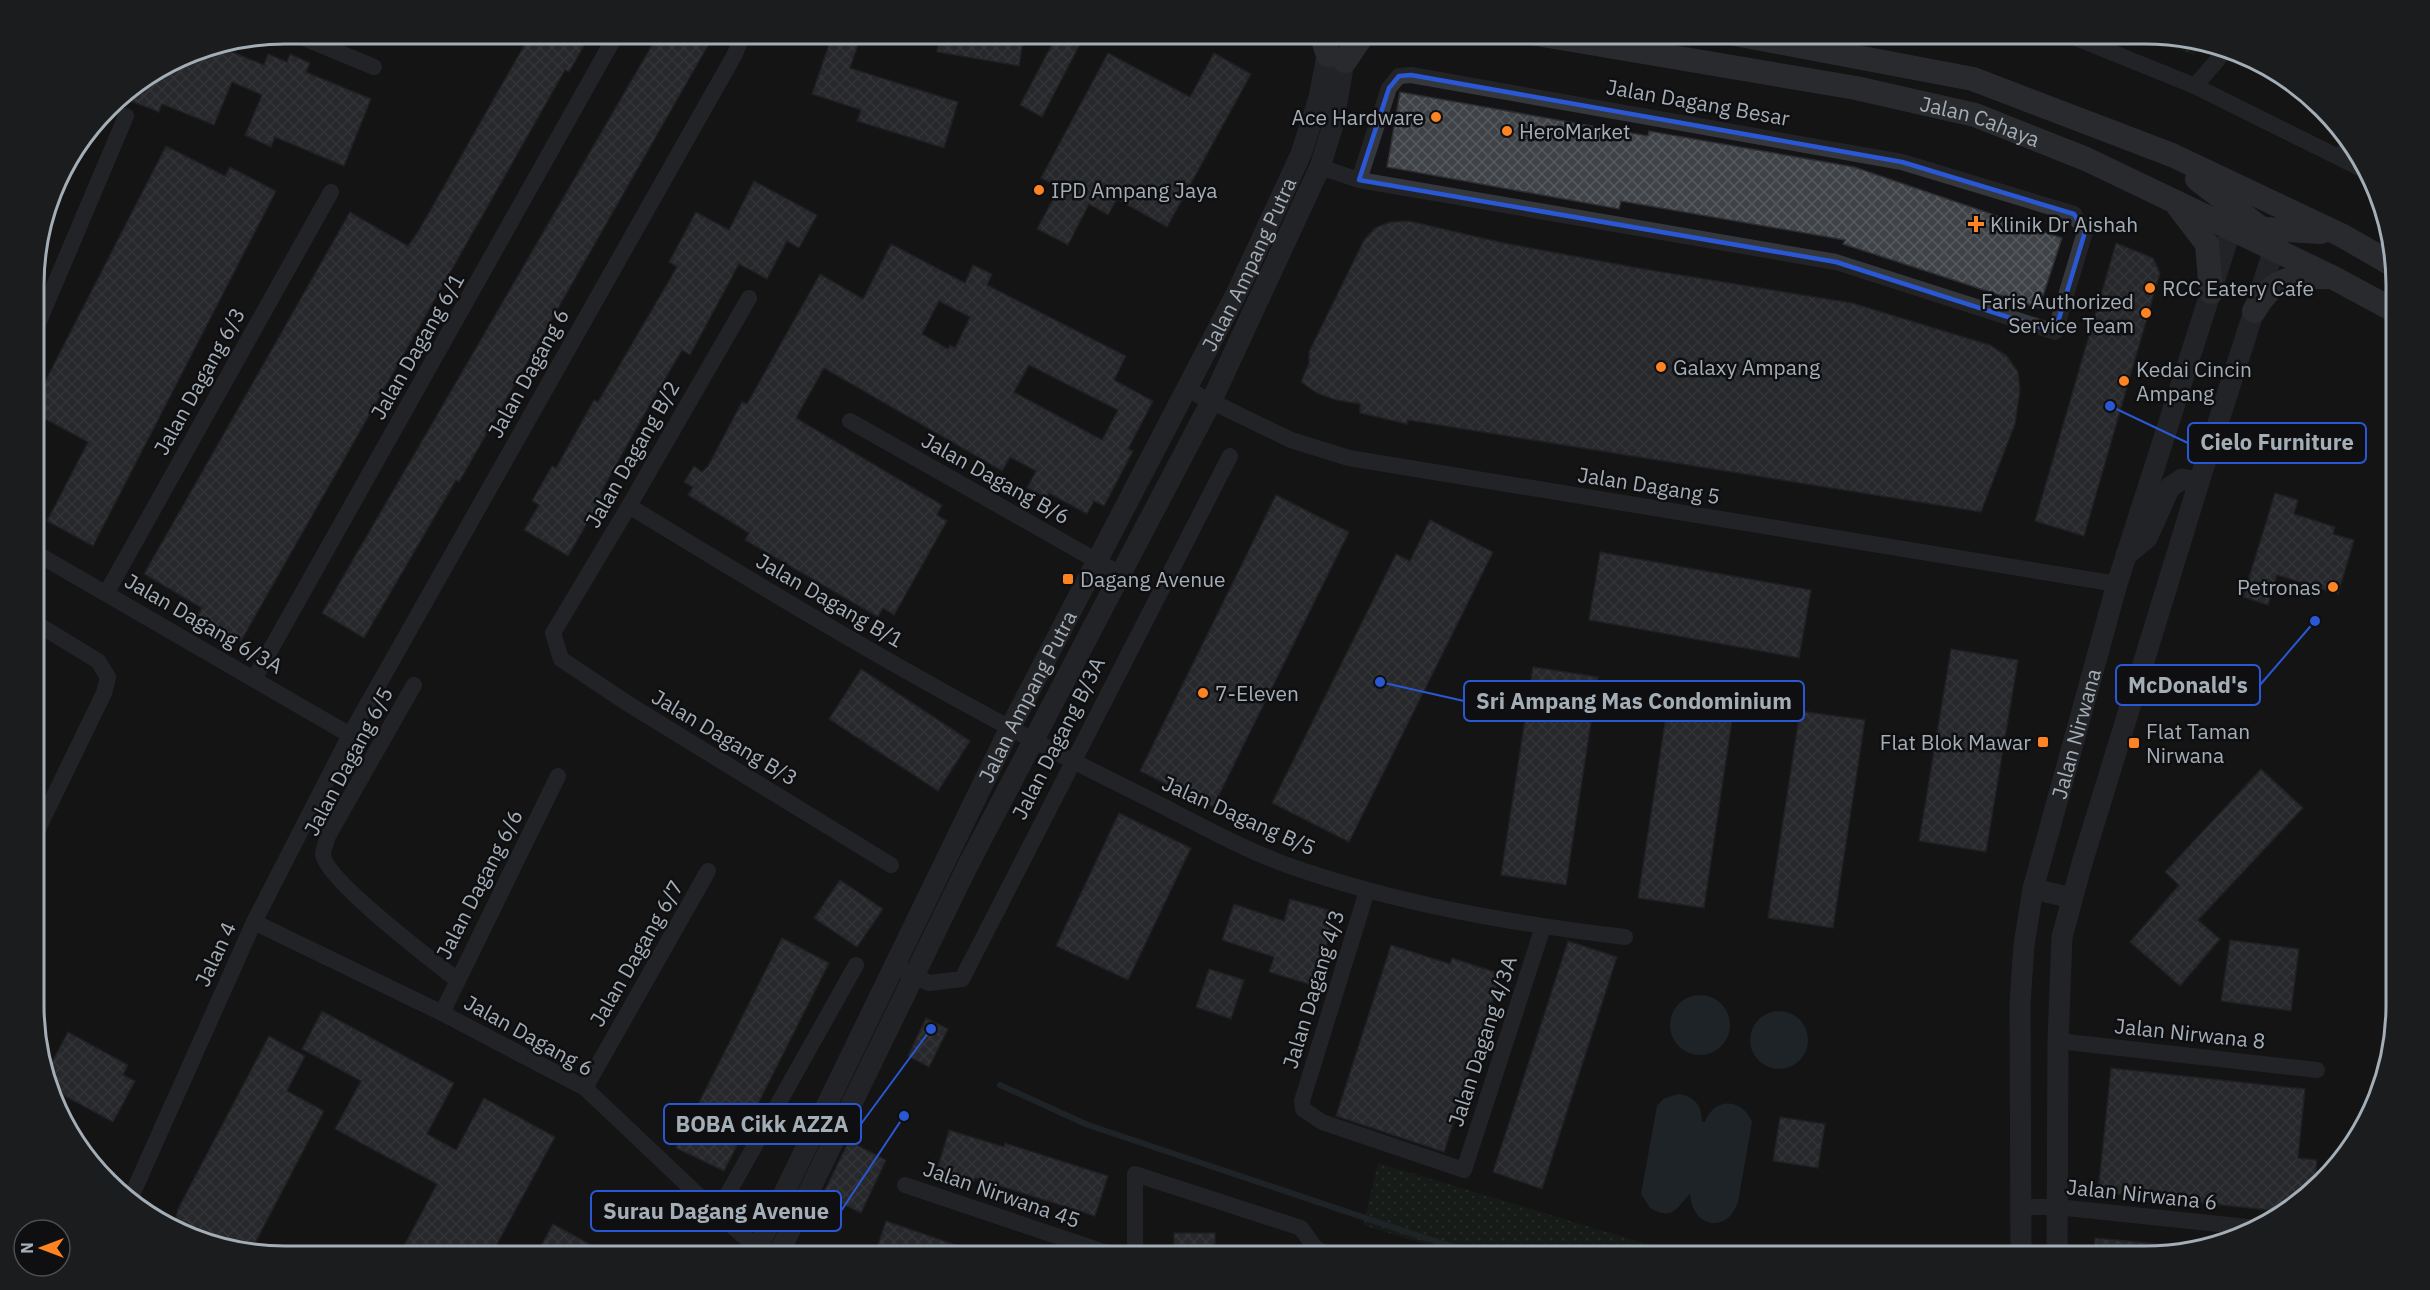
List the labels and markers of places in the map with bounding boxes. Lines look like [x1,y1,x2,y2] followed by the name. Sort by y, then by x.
[1292,103,1424,131] place label: Ace Hardware
[1429,110,1443,124] marker: Ace Hardware
[1519,117,1630,145] place label: HeroMarket
[1500,124,1514,138] marker: HeroMarket
[1051,176,1218,204] place label: IPD Ampang Jaya
[1032,183,1046,197] marker: IPD Ampang Jaya
[1990,210,2138,238] place label: Klinik Dr Aishah
[1967,215,1985,233] marker: Klinik Dr Aishah
[2162,274,2314,302] place label: RCC Eatery Cafe
[2143,281,2157,295] marker: RCC Eatery Cafe
[1981,287,2134,339] place label: Faris Authorized Service Team
[2139,306,2153,320] marker: Faris Authorized Service Team
[1673,353,1820,381] place label: Galaxy Ampang
[2136,355,2252,407] place label: Kedai Cincin Ampang
[1654,360,1668,374] marker: Galaxy Ampang
[2117,374,2131,388] marker: Kedai Cincin Ampang
[2188,423,2366,463] callout: Cielo Furniture
[1080,565,1226,593] place label: Dagang Avenue
[1061,572,1075,586] marker: Dagang Avenue
[2237,573,2321,601] place label: Petronas
[2326,580,2340,594] marker: Petronas
[2116,665,2260,705] callout: McDonald's
[1215,679,1299,707] place label: 7-Eleven
[1464,681,1804,721] callout: Sri Ampang Mas Condominium
[1196,686,1210,700] marker: 7-Eleven
[2146,717,2250,769] place label: Flat Taman Nirwana
[1880,728,2031,756] place label: Flat Blok Mawar
[2036,735,2050,749] marker: Flat Blok Mawar
[2127,736,2141,750] marker: Flat Taman Nirwana
[664,1104,861,1144] callout: BOBA Cikk AZZA
[591,1191,841,1231] callout: Surau Dagang Avenue

